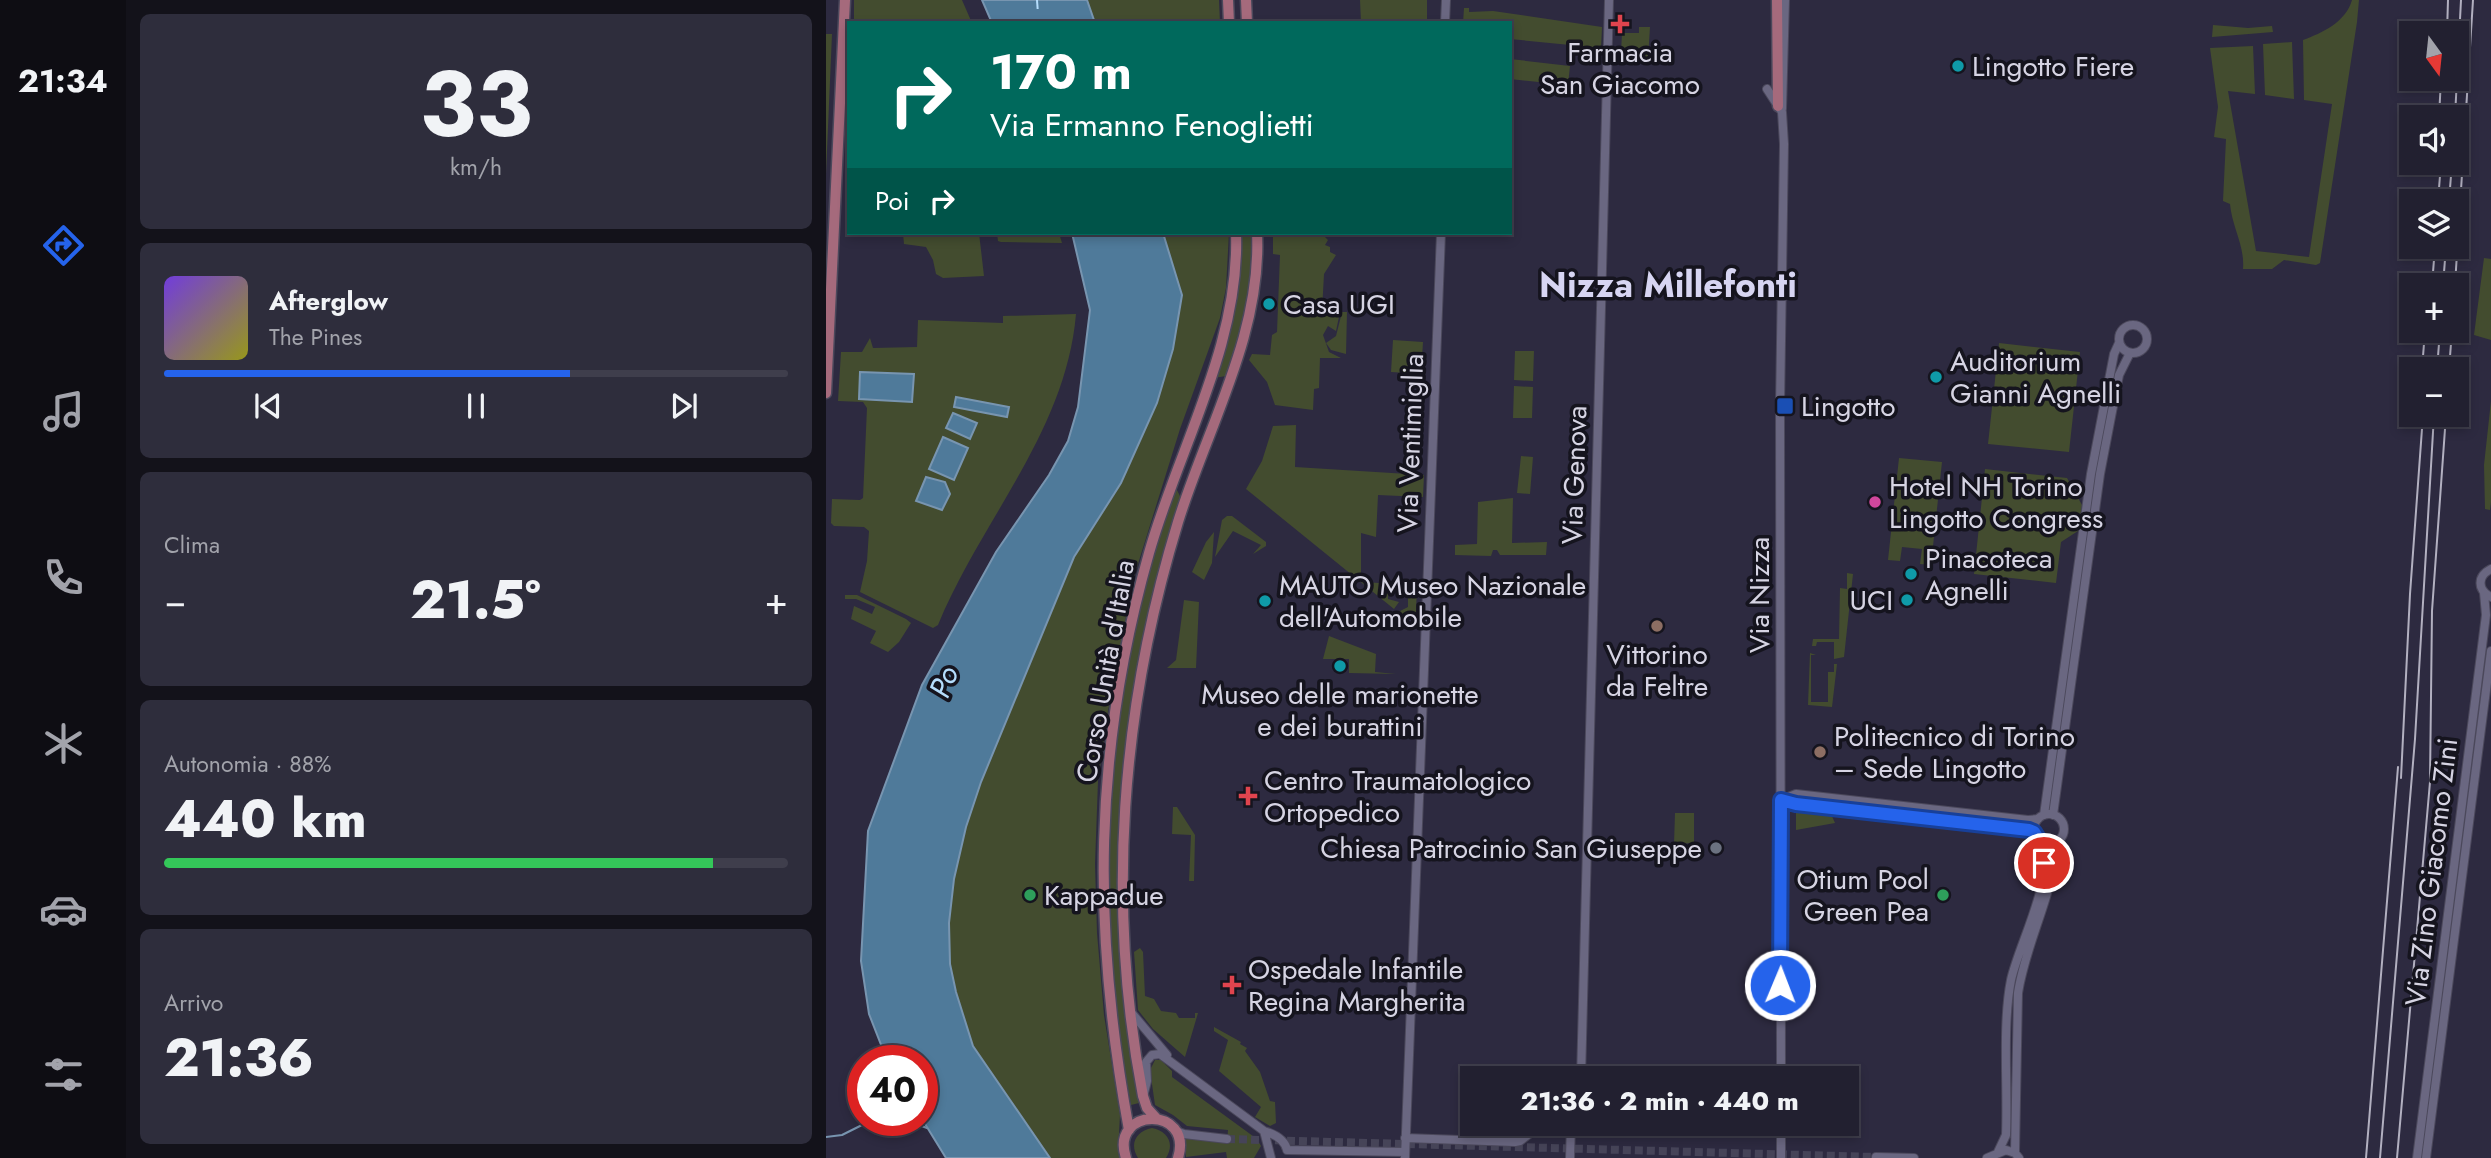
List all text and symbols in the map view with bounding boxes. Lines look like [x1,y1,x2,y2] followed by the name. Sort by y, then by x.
[1612,16,1628,32] marker: Farmacia San Giacomo
[2399,21,2469,91] north arrow
[2399,21,2469,427] map controls
[1540,32,1700,105] place label: Farmacia San Giacomo
[990,37,1132,107] text: 170 m
[419,39,533,170] text: 33
[1972,46,2134,87] place label: Lingotto Fiere
[875,49,966,140] icon: right
[18,58,108,104] text: 21:34
[1950,58,1966,74] marker: Lingotto Fiere
[990,102,1314,148] text: Via Ermanno Fenoglietti
[2399,105,2469,175] button: sound
[450,150,502,184] text: km/h
[875,182,909,220] text: Poi
[923,182,961,220] icon: right
[2399,189,2469,259] button: layers
[39,221,88,270] icon: directions
[1539,260,1797,310] district label: Nizza Millefonti
[2399,273,2469,343] button: +
[269,282,388,320] text: Afterglow
[1283,284,1395,325] place label: Casa UGI
[1261,296,1277,312] marker: Casa UGI
[269,320,362,354] text: The Pines
[1950,341,2121,414] place label: Auditorium Gianni Agnelli
[1387,353,1434,533] street label: Via Ventimiglia
[2399,357,2469,427] button: −
[1928,369,1944,385] marker: Auditorium Gianni Agnelli
[1801,386,1896,427] place label: Lingotto
[39,387,88,436] icon: music
[249,387,287,425] icon: previous
[457,387,495,425] icon: pause
[665,387,703,425] icon: next
[1775,396,1795,416] marker: Lingotto
[1552,405,1597,545] street label: Via Genova
[1889,466,2103,539] place label: Hotel NH Torino Lingotto Congress
[1867,494,1883,510] marker: Hotel NH Torino Lingotto Congress
[164,528,220,562] text: Clima
[1739,537,1780,653] street label: Via Nizza
[1925,538,2052,611] place label: Pinacoteca Agnelli
[39,553,88,602] icon: phone
[1066,557,1145,786] street label: Corso Unità d'Italia
[410,562,541,638] text: 21.5°
[1279,565,1586,638] place label: MAUTO Museo Nazionale dell'Automobile
[1903,566,1919,582] marker: Pinacoteca Agnelli
[164,573,186,628] text: −
[765,573,788,628] text: +
[1849,580,1893,621] place label: UCI
[1899,592,1915,608] marker: UCI
[1257,593,1273,609] marker: MAUTO Museo Nazionale dell'Automobile
[1649,618,1665,634] marker: Vittorino da Feltre
[1606,634,1708,707] place label: Vittorino da Feltre
[1332,658,1348,674] marker: Museo delle marionette e dei burattini
[918,659,969,704] water label: Po
[1201,674,1479,747] place label: Museo delle marionette e dei burattini
[1834,716,2075,789] place label: Politecnico di Torino – Sede Lingotto
[39,719,88,768] icon: climate
[2395,736,2468,1008] street label: Via Zino Giacomo Zini
[1812,744,1828,760] marker: Politecnico di Torino – Sede Lingotto
[164,747,332,781] text: Autonomia · 88%
[1264,760,1531,833] place label: Centro Traumatologico Ortopedico
[164,781,367,857] text: 440 km
[1238,786,1258,806] marker: Centro Traumatologico Ortopedico
[1320,828,1702,869] place label: Chiesa Patrocinio San Giuseppe
[2014,833,2074,893] pin
[1708,840,1724,856] marker: Chiesa Patrocinio San Giuseppe
[2025,844,2063,882] icon: arrive
[1796,859,1929,932] place label: Otium Pool Green Pea
[1044,875,1164,916] place label: Kappadue
[39,885,88,934] icon: car
[1022,887,1038,903] marker: Kappadue
[1935,887,1951,903] marker: Otium Pool Green Pea
[1743,948,1817,1022] position arrow
[1248,949,1465,1022] place label: Ospedale Infantile Regina Margherita
[1222,975,1242,995] marker: Ospedale Infantile Regina Margherita
[164,986,223,1020] text: Arrivo
[164,1020,314,1096] text: 21:36
[847,1045,938,1136] speed limit sign: 40
[39,1050,88,1099] icon: filters
[1520,1082,1799,1120] text: 21:36 · 2 min · 440 m

